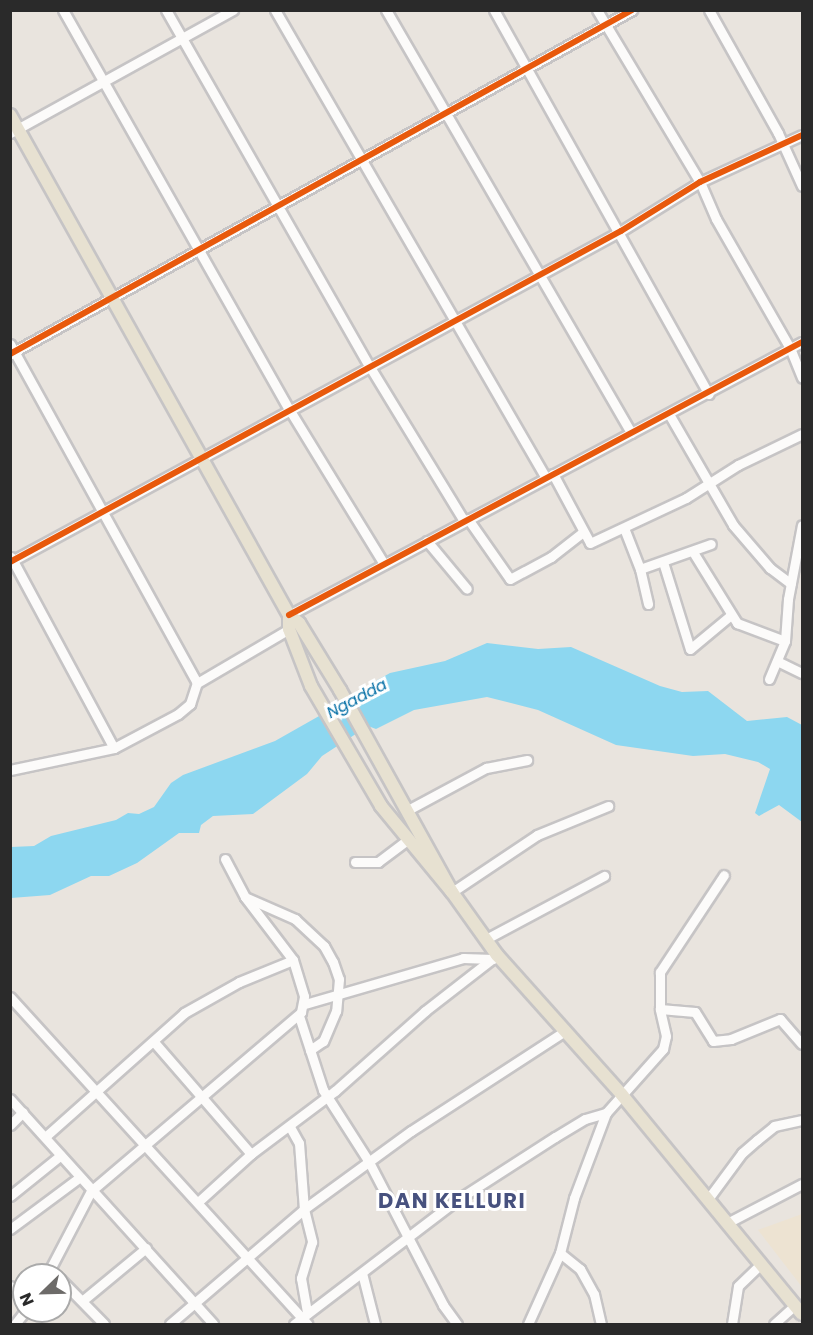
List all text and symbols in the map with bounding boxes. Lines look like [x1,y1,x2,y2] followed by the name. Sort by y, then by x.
[324,675,390,723] water label: Ngadda
[378,1188,526,1214] district label: DAN KELLURI
[12,1263,72,1323] north arrow
[14,1289,40,1309] text: N

